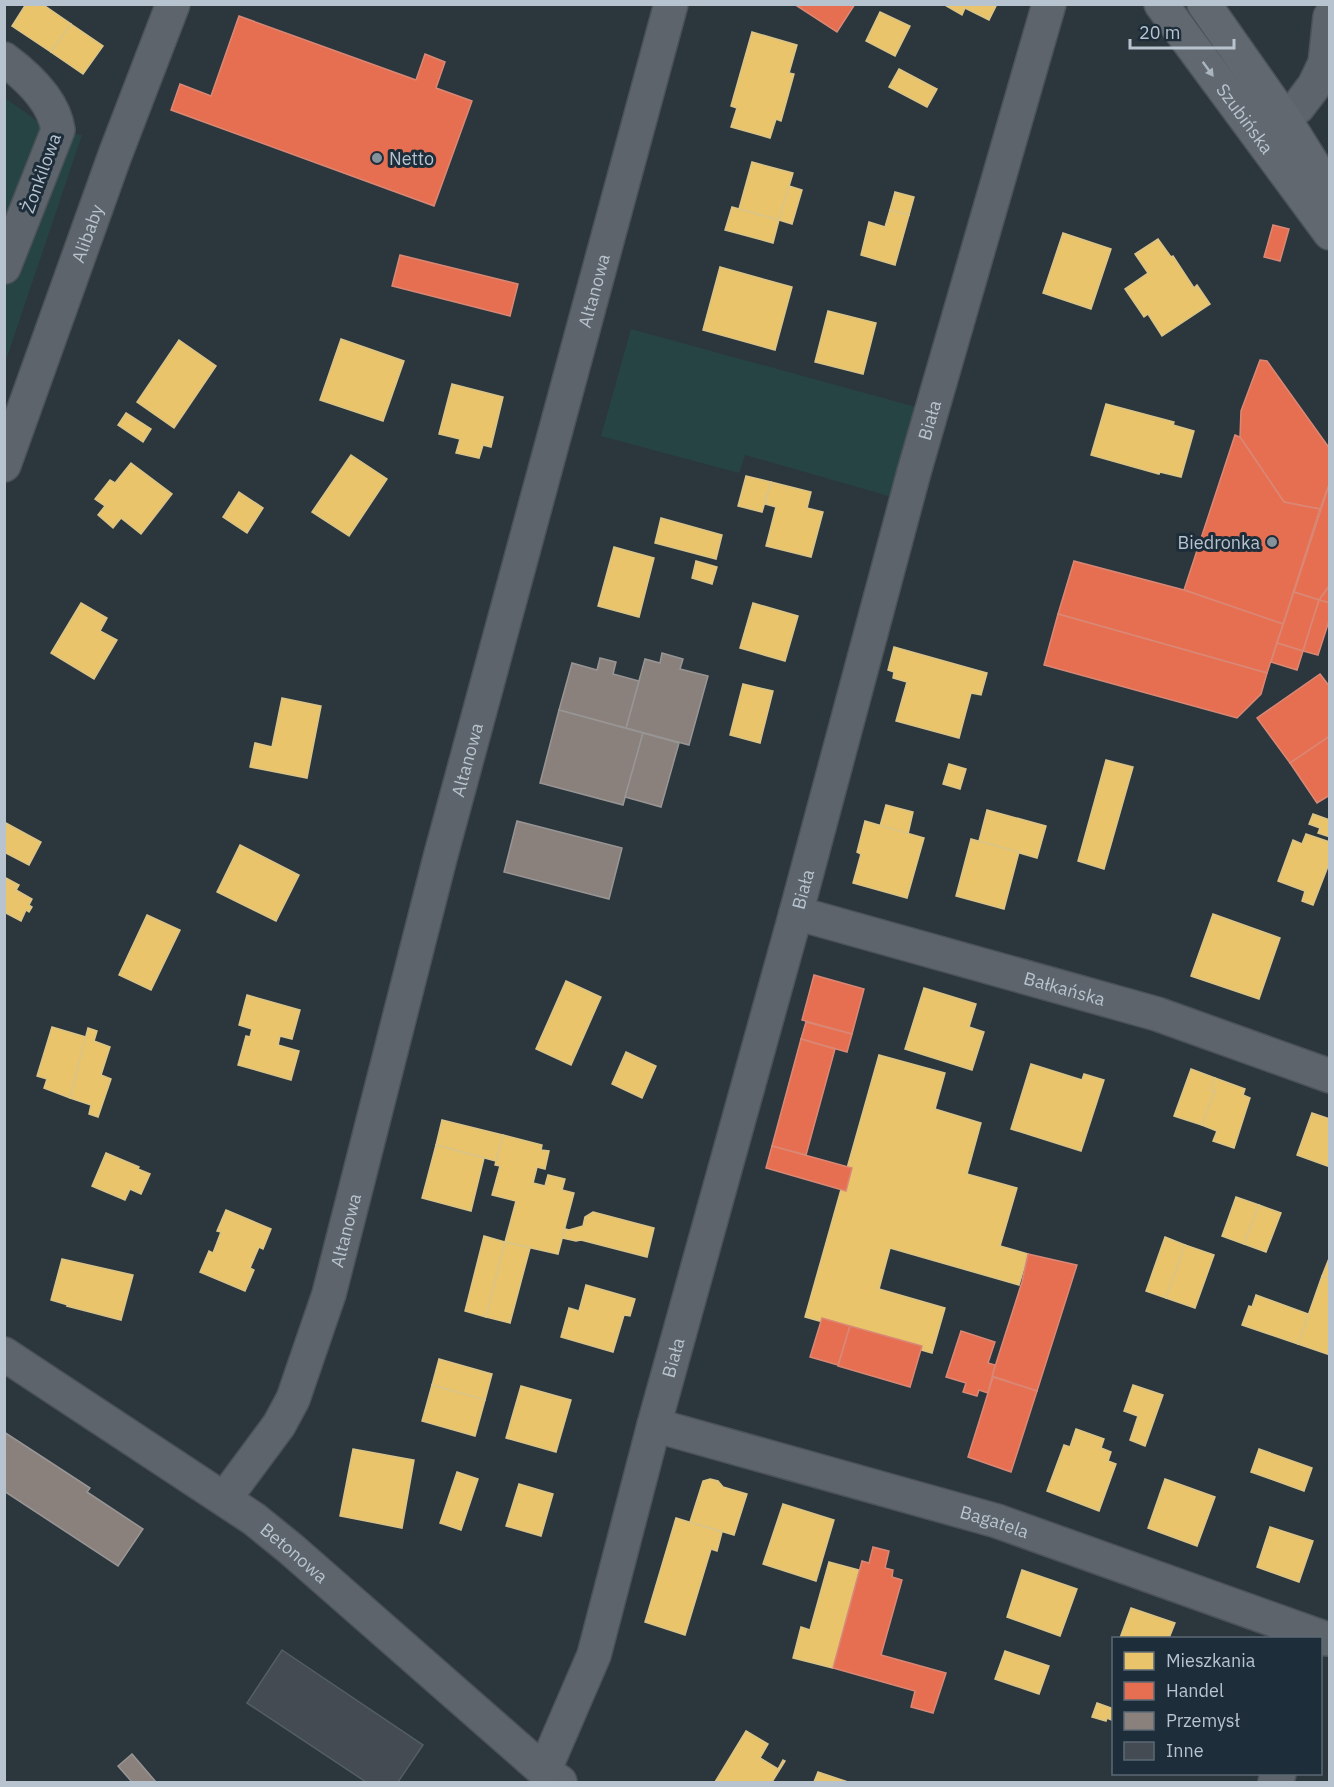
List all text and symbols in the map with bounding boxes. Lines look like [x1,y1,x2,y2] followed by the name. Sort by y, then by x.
[1130,12,1234,50] scale bar
[1139,21,1181,44] text: 20 m
[1202,61,1214,76] one-way arrow
[1212,78,1279,158] street label: Szubińska
[16,130,66,216] street label: Żonkilowa
[389,147,434,170] place label: Netto
[370,151,384,165] marker: Netto
[66,201,108,266] street label: Alibaby
[572,251,615,330] street label: Altanowa
[912,397,946,443] street label: Biała
[1178,531,1260,554] place label: Biedronka
[1265,535,1279,549] marker: Biedronka
[446,720,488,799] street label: Altanowa
[786,866,819,912] street label: Biała
[1021,966,1108,1011] street label: Bałkańska
[325,1190,366,1270] street label: Altanowa
[656,1335,689,1380] street label: Biała
[958,1500,1033,1543] street label: Bagatela
[256,1517,333,1588] street label: Betonowa
[1112,1637,1322,1775] legend
[1166,1649,1256,1672] text: Mieszkania
[1166,1679,1224,1702] text: Handel
[1166,1709,1240,1732] text: Przemysł
[1166,1739,1204,1762] text: Inne

